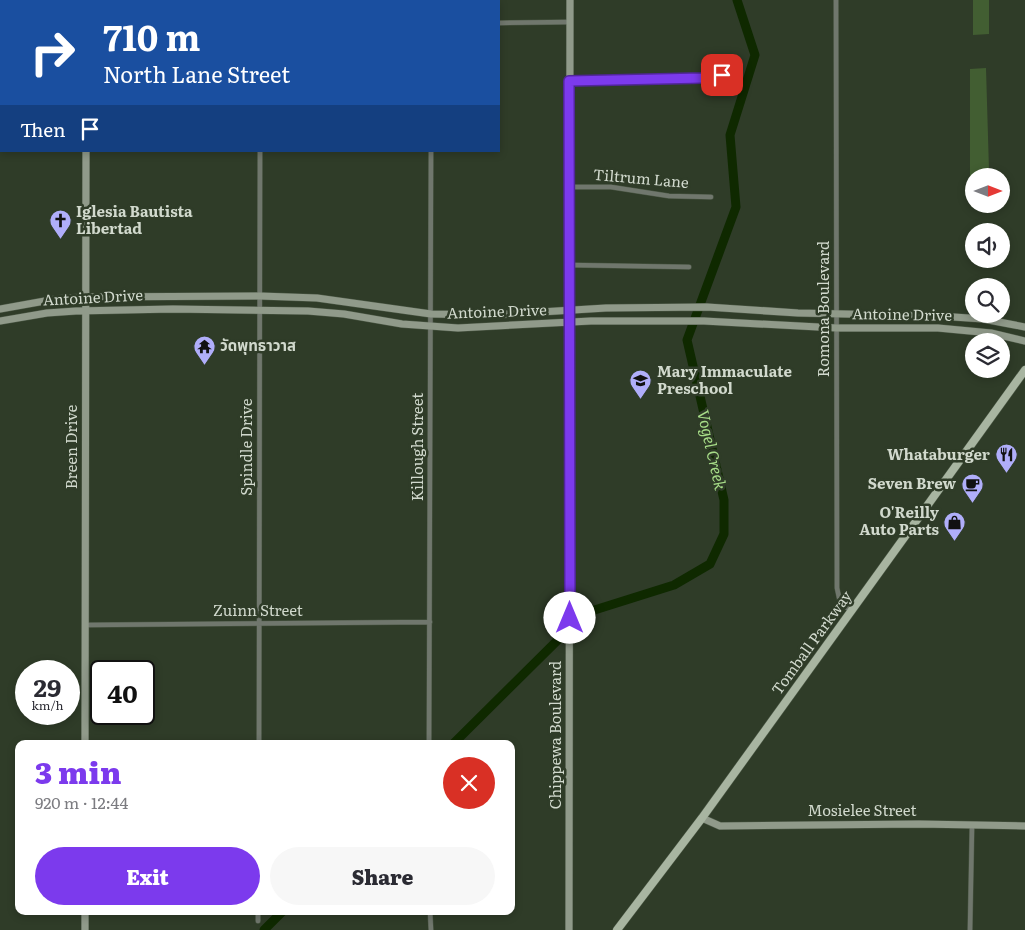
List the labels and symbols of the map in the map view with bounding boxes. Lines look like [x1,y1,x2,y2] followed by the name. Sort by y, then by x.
[701,54,743,96] pin
[592,162,690,193] street label: Tiltrum Lane
[965,168,1010,212] north arrow
[76,199,193,239] place label: Iglesia Bautista Libertad
[48,209,72,240] church icon: Iglesia Bautista Libertad
[811,241,834,377] street label: Romona Boulevard
[42,282,144,311] street label: Antoine Drive
[447,297,548,324] street label: Antoine Drive
[852,301,952,326] street label: Antoine Drive
[220,333,296,356] place label: วัดพุทธาวาส
[192,334,216,365] temple icon: วัดพุทธาวาส
[657,359,792,399] place label: Mary Immaculate Preschool
[629,369,653,400] school or university icon: Mary Immaculate Preschool
[405,393,428,501] street label: Killough Street
[234,398,257,496] street label: Spindle Drive
[59,404,82,489] street label: Breen Drive
[692,407,734,492] water label: Vogel Creek
[887,442,990,465] place label: Whataburger
[994,443,1018,474] restaurant icon: Whataburger
[868,471,956,494] place label: Seven Brew
[960,472,984,503] cafe icon: Seven Brew
[859,500,940,540] place label: O'Reilly Auto Parts
[943,510,967,541] shop icon: O'Reilly Auto Parts
[765,585,857,699] street label: Tomball Parkway
[543,591,595,643] position arrow
[213,598,303,621] street label: Zuinn Street
[90,660,155,725] speed limit sign: 40
[543,661,566,809] street label: Chippewa Boulevard
[807,798,917,821] street label: Mosielee Street

